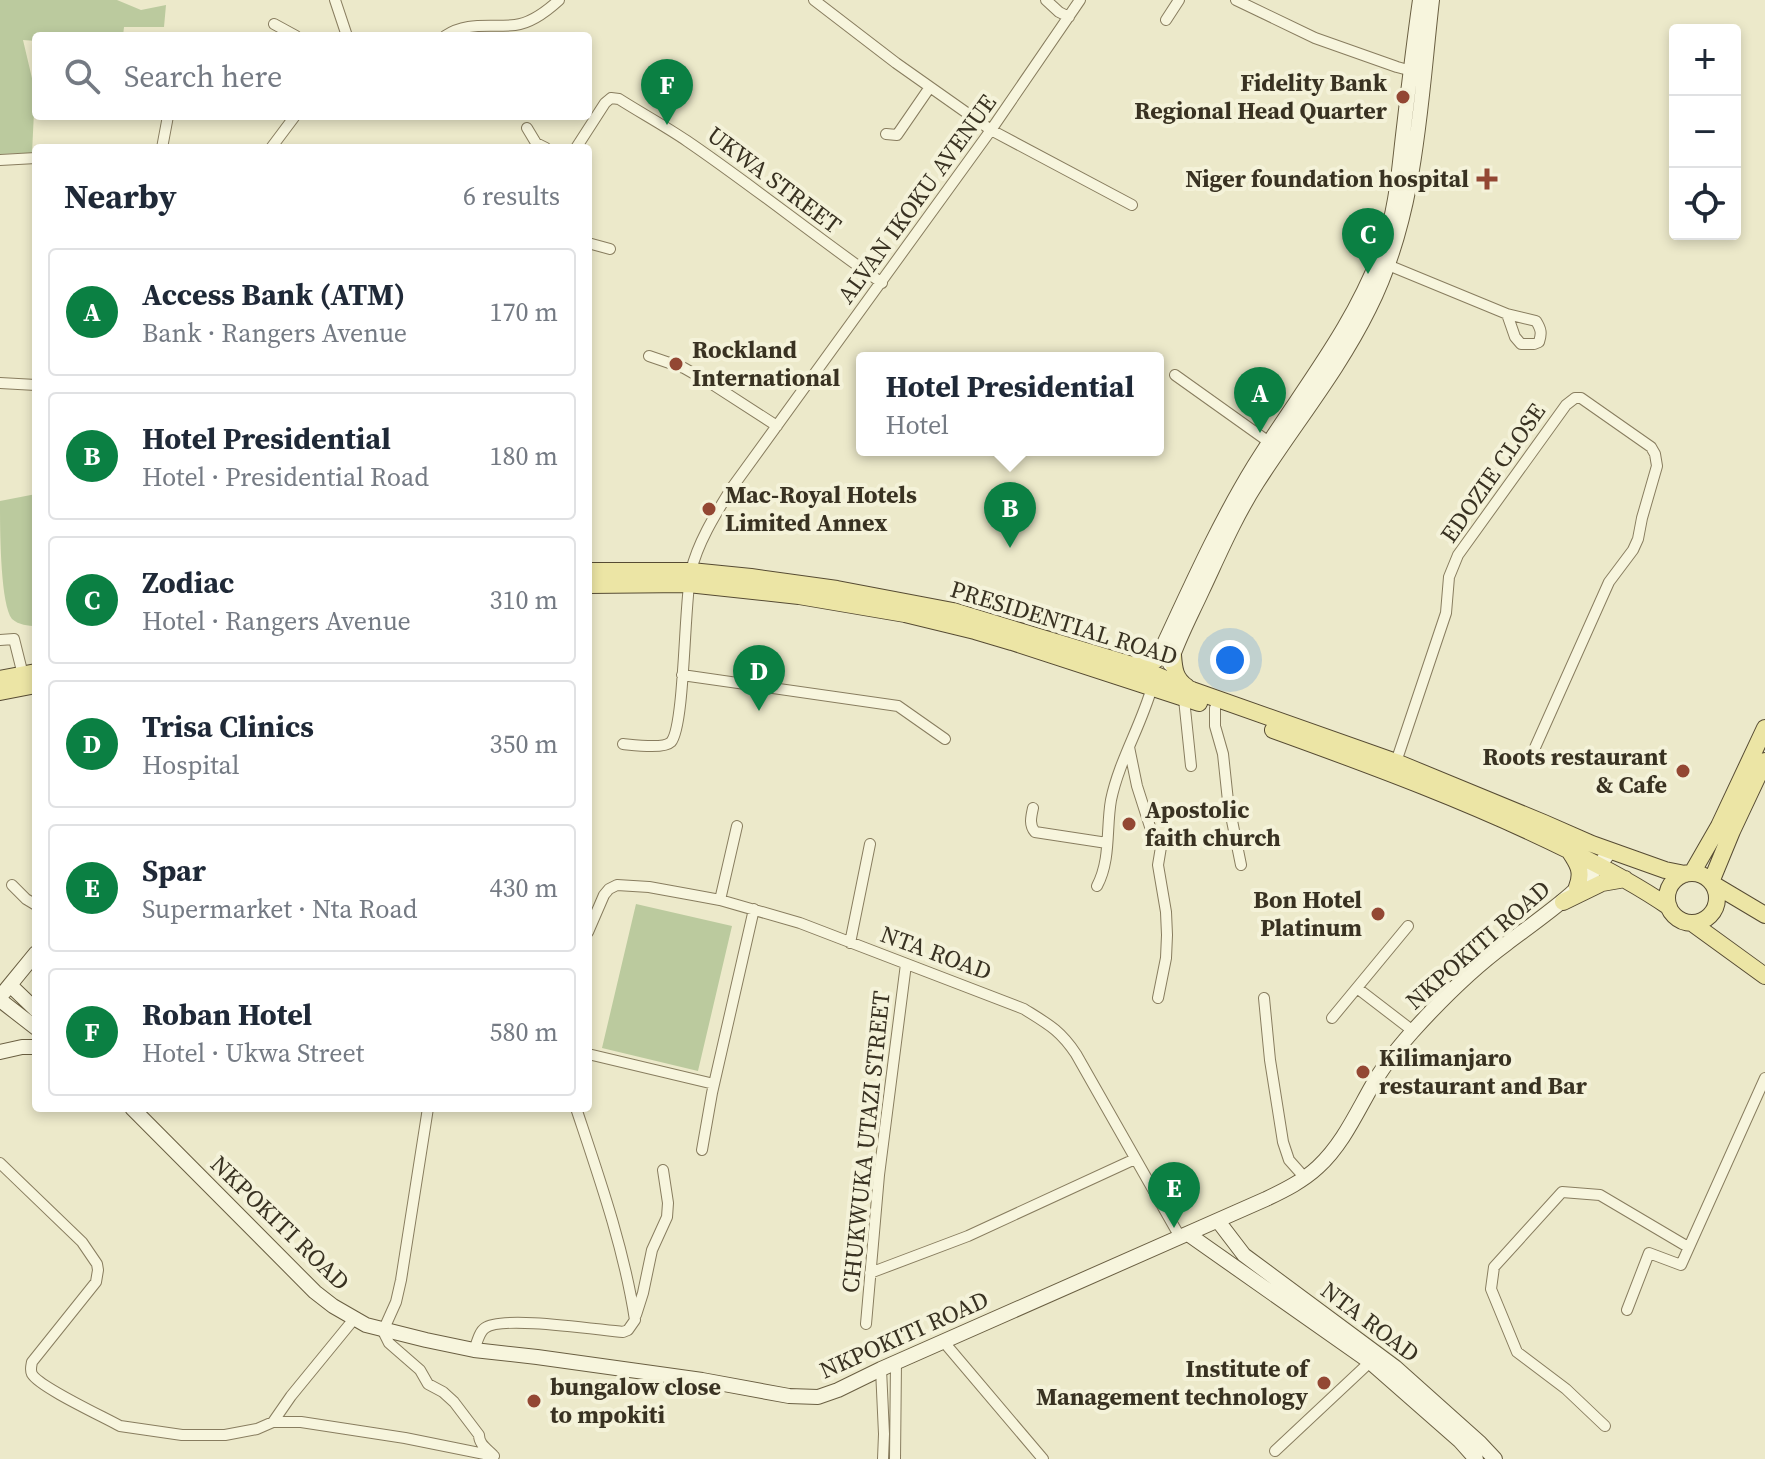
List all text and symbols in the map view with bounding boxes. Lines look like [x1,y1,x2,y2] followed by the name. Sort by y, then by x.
[1669,24,1741,240] map controls
[1669,24,1741,96] button: +
[32,32,592,120] search box
[60,54,104,98] icon: search
[124,56,282,97] text: Search here
[641,59,693,125] pin: F
[1134,66,1388,127] place label: Fidelity Bank Regional Head Quarter
[829,87,1004,310] street label: ALVAN IKOKU AVENUE
[1394,88,1412,106] marker: Fidelity Bank Regional Head Quarter
[1669,96,1741,168] button: −
[700,118,849,241] street label: UKWA STREET
[1185,162,1469,195] place label: Niger foundation hospital
[1476,168,1498,190] marker: Niger foundation hospital
[1669,168,1741,240] button: locate
[64,173,177,219] text: Nearby
[463,178,560,214] text: 6 results
[1342,208,1394,274] pin: C
[142,274,405,315] text: Access Bank (ATM)
[83,294,101,330] text: A
[490,294,558,330] text: 170 m
[142,315,407,351] text: Bank · Rangers Avenue
[692,333,841,394] place label: Rockland International
[856,352,1164,456] popup
[667,355,685,373] marker: Rockland International
[886,366,1134,407] text: Hotel Presidential
[1234,367,1286,433] pin: A
[1432,396,1553,549] street label: EDOZIE CLOSE
[886,407,949,443] text: Hotel
[142,418,391,459] text: Hotel Presidential
[84,438,100,474] text: B
[490,438,558,474] text: 180 m
[142,459,429,495] text: Hotel · Presidential Road
[725,478,917,539] place label: Mac-Royal Hotels Limited Annex
[984,482,1036,548] pin: B
[700,500,718,518] marker: Mac-Royal Hotels Limited Annex
[142,562,234,603] text: Zodiac
[946,572,1182,673] street label: PRESIDENTIAL ROAD
[84,582,100,618] text: C
[490,582,558,618] text: 310 m
[142,603,411,639] text: Hotel · Rangers Avenue
[1210,640,1250,680] your location
[733,645,785,711] pin: D
[142,706,314,747] text: Trisa Clinics
[83,726,101,762] text: D
[490,726,558,762] text: 350 m
[1483,740,1667,801] place label: Roots restaurant & Cafe
[142,747,240,783] text: Hospital
[1674,762,1692,780] marker: Roots restaurant & Cafe
[1145,793,1281,854] place label: Apostolic faith church
[1120,815,1138,833] marker: Apostolic faith church
[142,850,206,891] text: Spar
[84,870,100,906] text: E
[490,870,558,906] text: 430 m
[1398,873,1557,1017] street label: NKPOKITI ROAD
[1253,883,1362,944] place label: Bon Hotel Platinum
[142,891,417,927] text: Supermarket · Nta Road
[1369,905,1387,923] marker: Bon Hotel Platinum
[876,917,996,988] street label: NTA ROAD
[833,989,898,1295] street label: CHUKWUKA UTAZI STREET
[142,994,312,1035] text: Roban Hotel
[84,1014,100,1050] text: F
[490,1014,558,1050] text: 580 m
[142,1035,364,1071] text: Hotel · Ukwa Street
[1379,1041,1588,1102] place label: Kilimanjaro restaurant and Bar
[1354,1063,1372,1081] marker: Kilimanjaro restaurant and Bar
[204,1148,357,1298] street label: NKPOKITI ROAD
[1148,1162,1200,1228] pin: E
[1314,1274,1427,1370] street label: NTA ROAD
[814,1283,994,1387] street label: NKPOKITI ROAD
[1036,1352,1311,1413] place label: Institute of Management technology
[550,1370,721,1431] place label: bungalow close to mpokiti
[1315,1374,1333,1392] marker: Institute of Management technology
[525,1392,543,1410] marker: bungalow close to mpokiti

